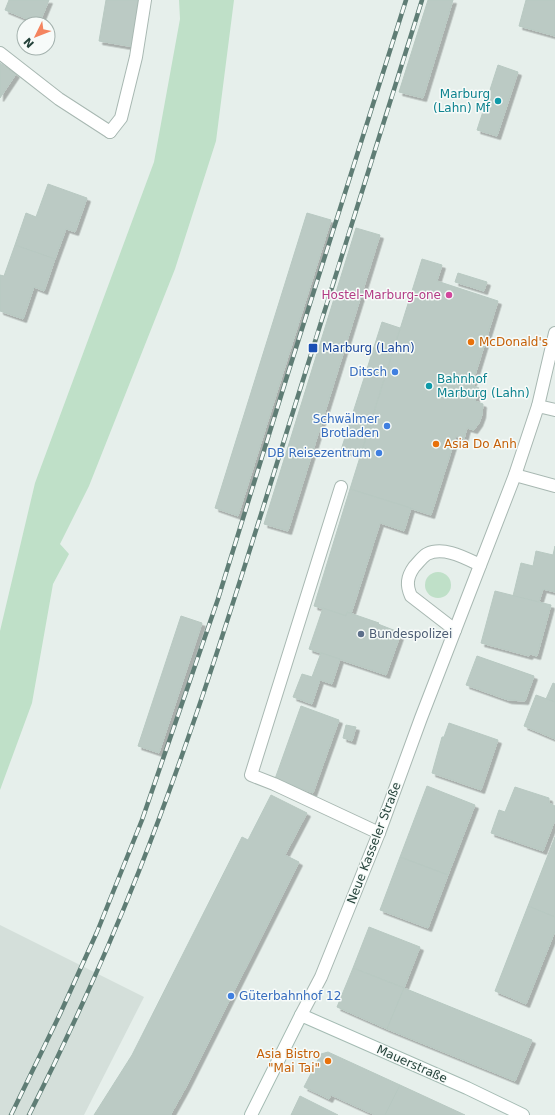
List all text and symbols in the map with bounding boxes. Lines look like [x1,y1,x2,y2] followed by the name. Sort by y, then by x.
[16,16,56,56] north arrow
[21,35,37,50] text: N
[433,87,491,115] place label: Marburg (Lahn) Mf
[493,96,503,106] marker: Marburg (Lahn) Mf
[322,288,441,302] place label: Hostel-Marburg-one
[444,290,454,300] marker: Hostel-Marburg-one
[479,335,548,349] place label: McDonald's
[466,337,476,347] marker: McDonald's
[322,341,415,355] place label: Marburg (Lahn)
[307,342,319,354] marker: Marburg (Lahn)
[349,365,387,379] place label: Ditsch
[390,367,400,377] marker: Ditsch
[437,372,530,400] place label: Bahnhof Marburg (Lahn)
[424,381,434,391] marker: Bahnhof Marburg (Lahn)
[313,412,379,440] place label: Schwälmer Brotladen
[382,421,392,431] marker: Schwälmer Brotladen
[444,437,517,451] place label: Asia Do Anh
[431,439,441,449] marker: Asia Do Anh
[267,446,371,460] place label: DB Reisezentrum
[374,448,384,458] marker: DB Reisezentrum
[369,627,452,641] place label: Bundespolizei
[356,629,366,639] marker: Bundespolizei
[344,780,404,906] street label: Neue Kasseler Straße
[239,989,341,1003] place label: Güterbahnhof 12
[226,991,236,1001] marker: Güterbahnhof 12
[375,1042,449,1086] street label: Mauerstraße
[257,1047,320,1075] place label: Asia Bistro "Mai Tai"
[323,1056,333,1066] marker: Asia Bistro "Mai Tai"

